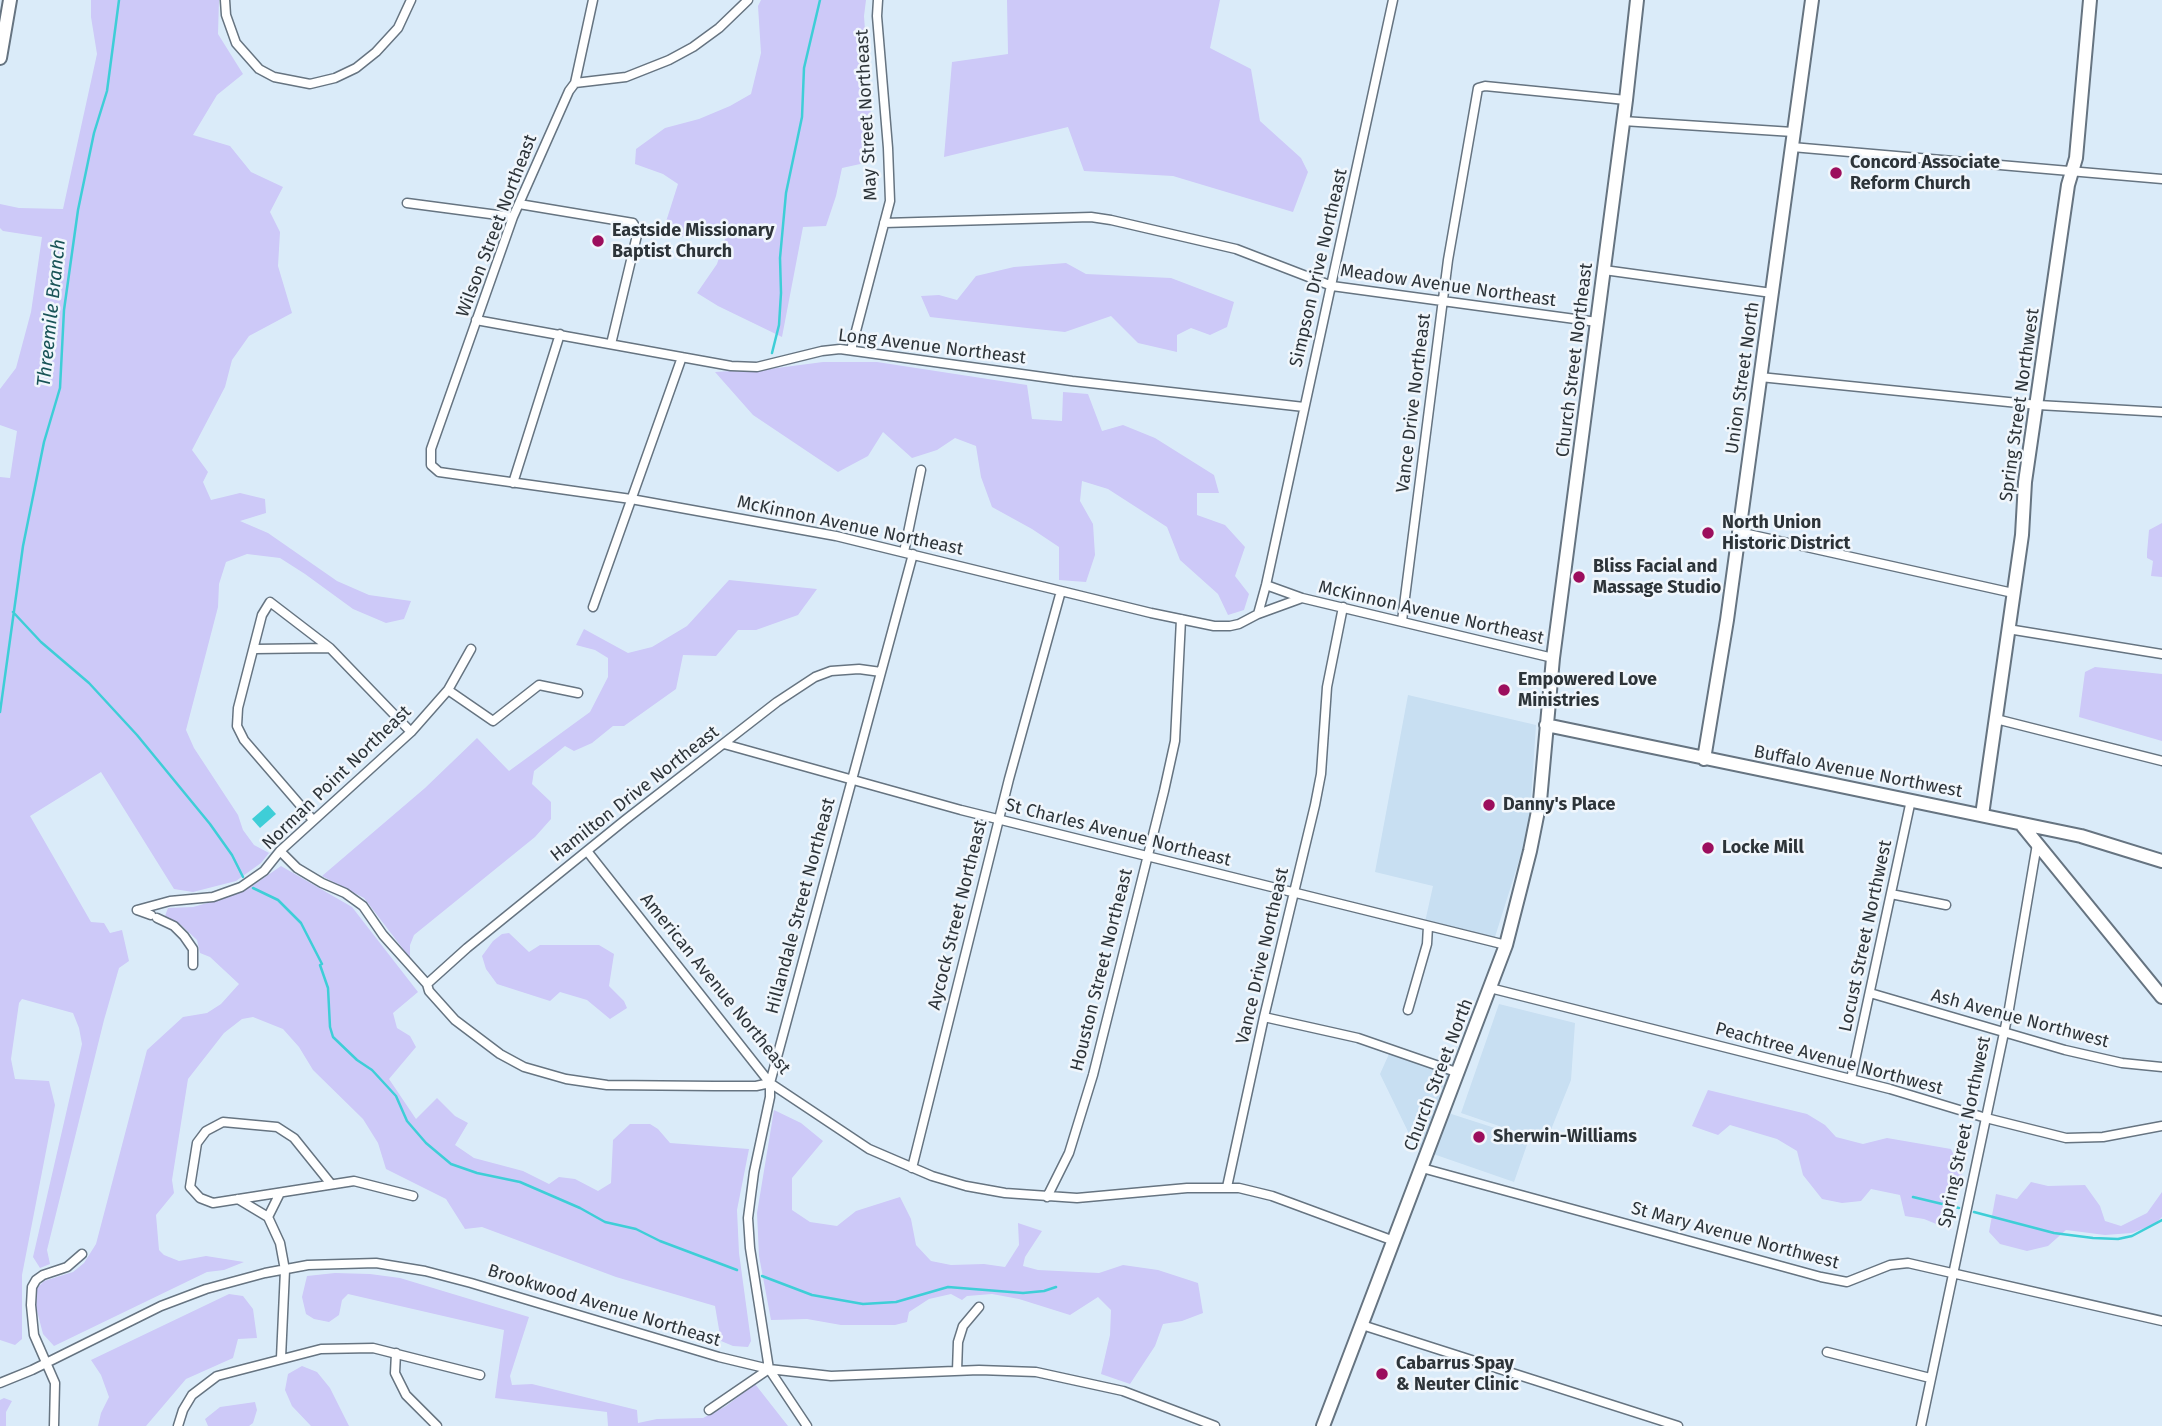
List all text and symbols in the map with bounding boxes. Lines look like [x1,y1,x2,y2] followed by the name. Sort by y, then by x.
[852,29,882,201] street label: May Street Northeast
[452,132,542,320] street label: Wilson Street Northeast
[1850,152,2000,194] place label: Concord Associate Reform Church
[1828,165,1844,181] marker: Concord Associate Reform Church
[1286,167,1352,369] street label: Simpson Drive Northeast
[612,220,774,262] place label: Eastside Missionary Baptist Church
[590,233,606,249] marker: Eastside Missionary Baptist Church
[33,238,71,388] water label: Threemile Branch
[1339,260,1557,312] street label: Meadow Avenue Northeast
[1552,262,1598,458] street label: Church Street Northeast
[1722,300,1764,456] street label: Union Street North
[1996,307,2044,503] street label: Spring Street Northwest
[1392,312,1436,494] street label: Vance Drive Northeast
[837,325,1027,369] street label: Long Avenue Northeast
[735,491,965,561] street label: McKinnon Avenue Northeast
[1722,512,1850,554] place label: North Union Historic District
[1700,525,1716,541] marker: North Union Historic District
[1593,556,1721,598] place label: Bliss Facial and Massage Studio
[1571,569,1587,585] marker: Bliss Facial and Massage Studio
[1316,577,1546,649] street label: McKinnon Avenue Northeast
[1518,669,1657,712] place label: Empowered Love Ministries
[1496,682,1512,698] marker: Empowered Love Ministries
[258,701,416,855] street label: Norman Point Northeast
[546,722,724,866] street label: Hamilton Drive Northeast
[1752,741,1964,803] street label: Buffalo Avenue Northwest
[1003,794,1233,872] street label: St Charles Avenue Northeast
[1503,794,1615,816] place label: Danny's Place
[762,796,840,1016] street label: Hillandale Street Northeast
[1481,797,1497,813] marker: Danny's Place
[924,818,992,1012] street label: Aycock Street Northeast
[1722,837,1804,859] place label: Locke Mill
[1835,838,1897,1034] street label: Locust Street Northwest
[1700,840,1716,856] marker: Locke Mill
[1066,866,1138,1074] street label: Houston Street Northeast
[1232,866,1294,1046] street label: Vance Drive Northeast
[635,889,795,1079] street label: American Avenue Northeast
[1929,985,2111,1053] street label: Ash Avenue Northwest
[1400,996,1478,1154] street label: Church Street North
[1713,1018,1945,1100] street label: Peachtree Avenue Northwest
[1934,1034,1996,1230] street label: Spring Street Northwest
[1493,1126,1637,1148] place label: Sherwin-Williams
[1471,1129,1487,1145] marker: Sherwin-Williams
[1629,1198,1841,1274] street label: St Mary Avenue Northwest
[485,1260,723,1352] street label: Brookwood Avenue Northeast
[1396,1353,1519,1396] place label: Cabarrus Spay & Neuter Clinic
[1374,1366,1390,1382] marker: Cabarrus Spay & Neuter Clinic

